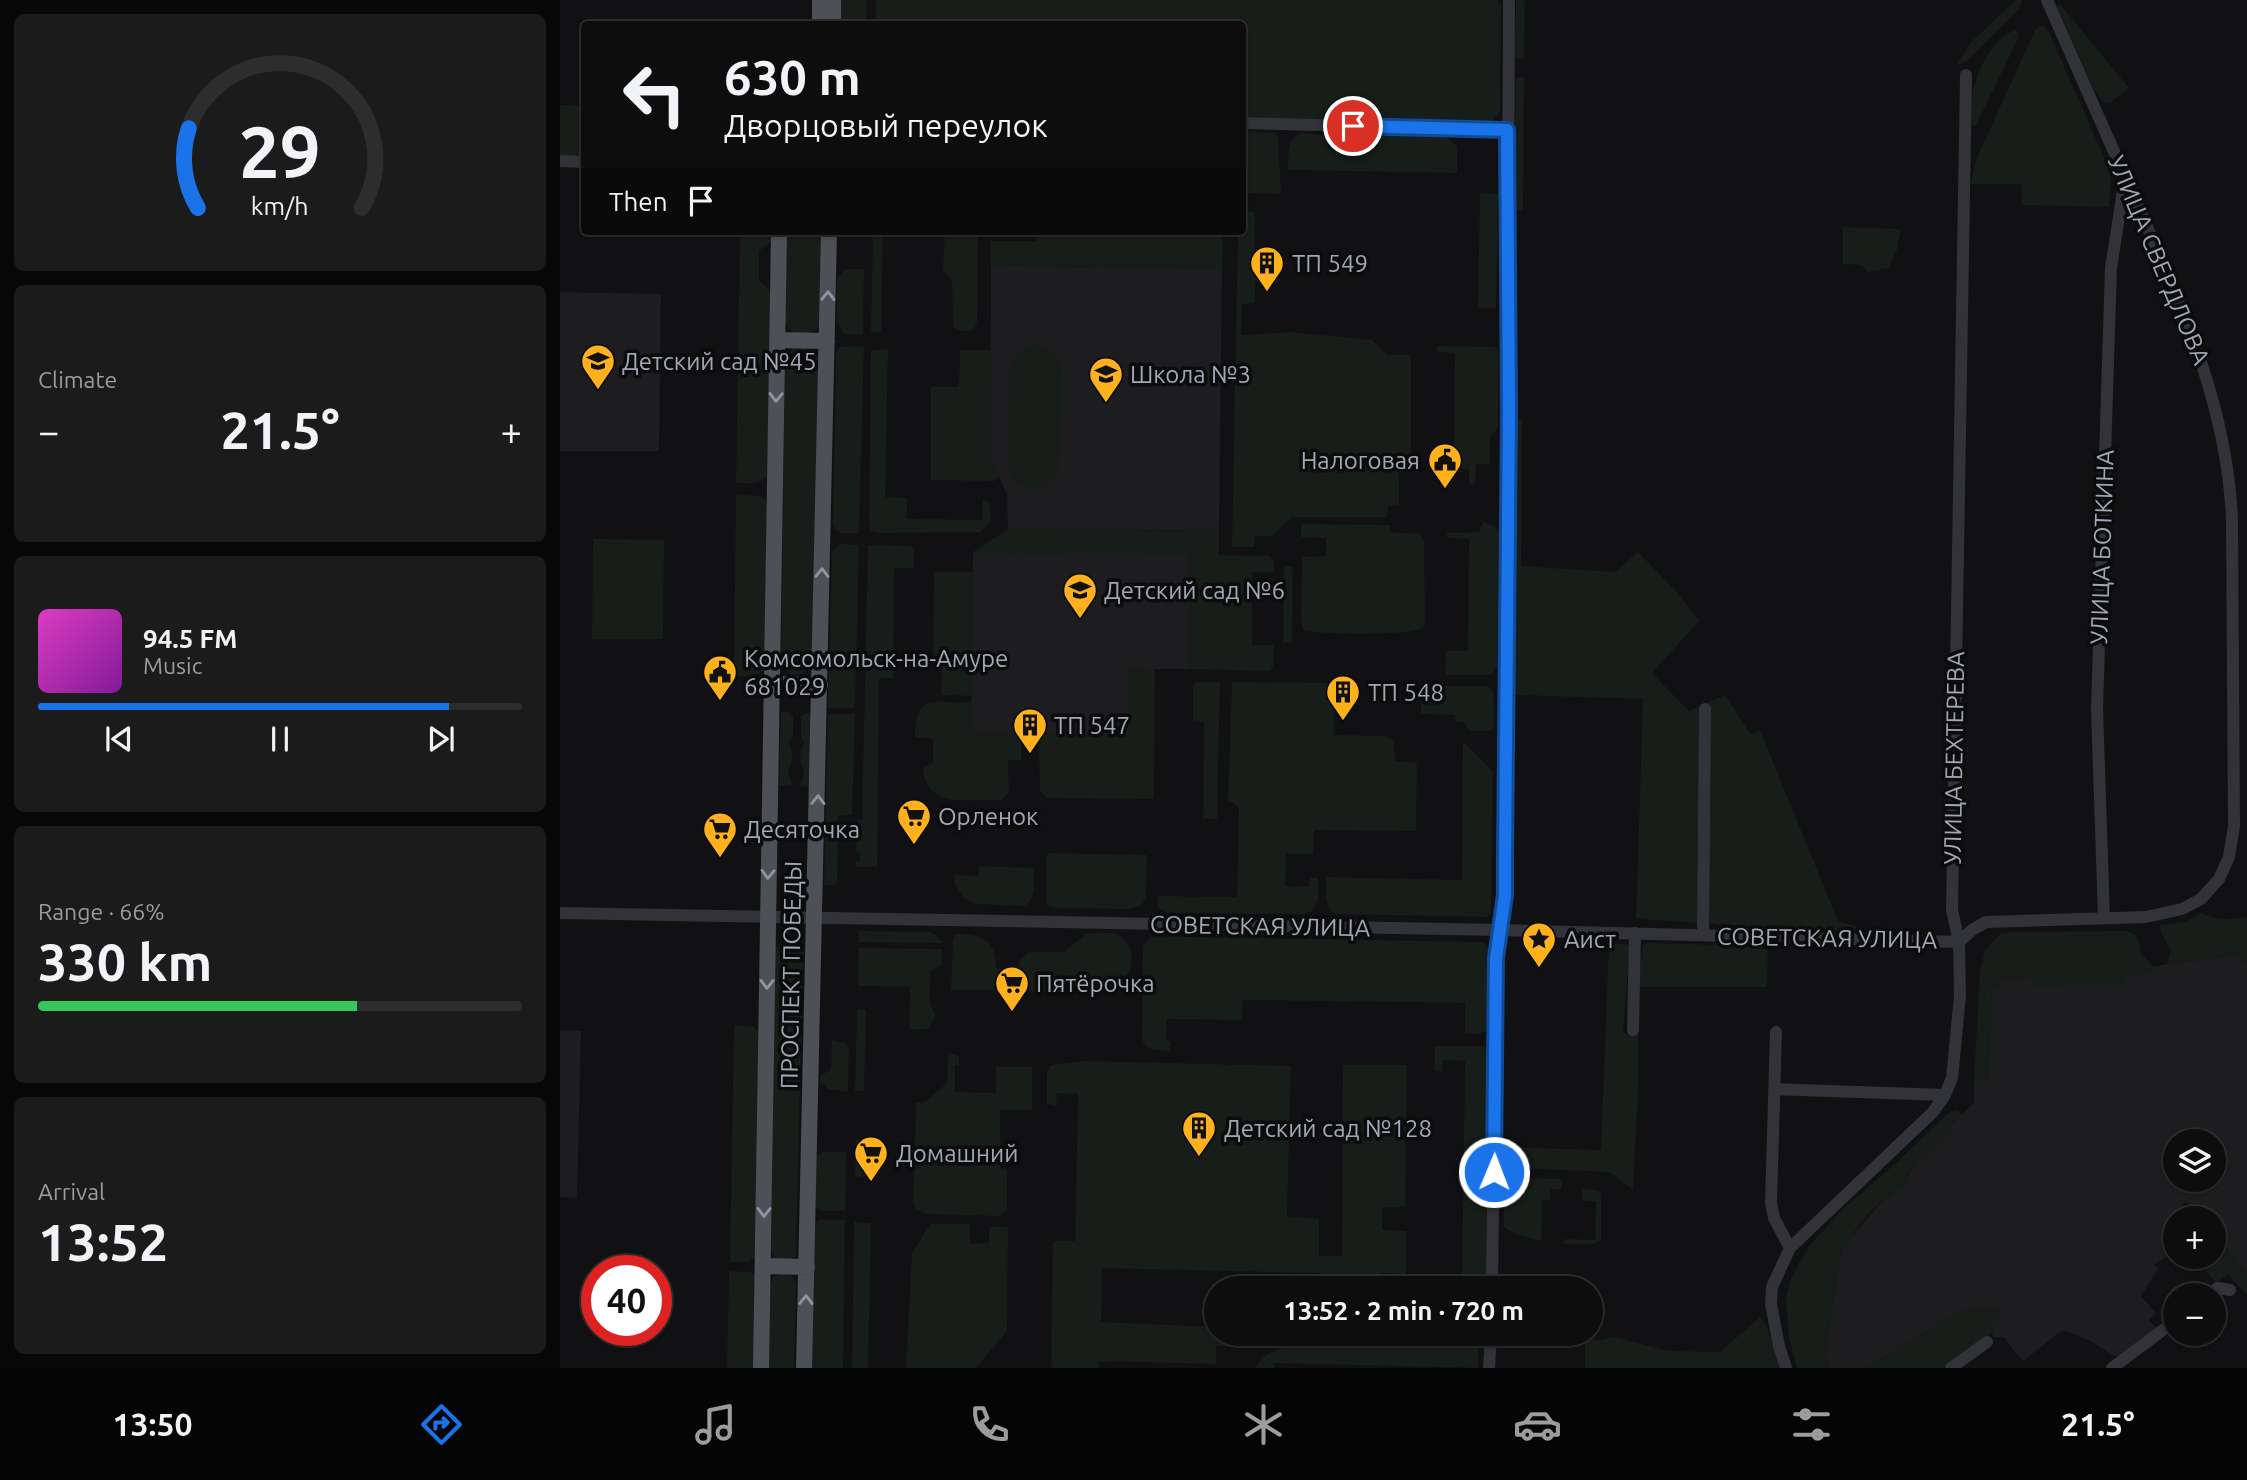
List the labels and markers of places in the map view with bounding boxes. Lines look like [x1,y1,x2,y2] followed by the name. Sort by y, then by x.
[1323,96,1383,156] pin
[1248,244,1286,293] building icon: ТП 549
[1292,250,1368,277] place label: ТП 549
[579,342,617,391] school or university icon: Детский сад №45
[622,348,817,375] place label: Детский сад №45
[1087,355,1125,404] school or university icon: Школа №3
[1130,361,1251,388] place label: Школа №3
[1426,441,1464,490] public building icon: Налоговая
[1301,447,1420,474] place label: Налоговая
[1061,571,1099,620] school or university icon: Детский сад №6
[1104,577,1285,604] place label: Детский сад №6
[744,645,1008,700] place label: Комсомольск-на-Амуре 681029
[701,653,739,702] public building icon: Комсомольск-на-Амуре 681029
[1324,673,1362,722] building icon: ТП 548
[1368,679,1444,706] place label: ТП 548
[1011,706,1049,755] building icon: ТП 547
[1054,712,1130,739] place label: ТП 547
[895,797,933,846] supermarket icon: Орленок
[938,803,1038,830] place label: Орленок
[701,810,739,859] supermarket icon: Десяточка
[744,816,860,843] place label: Десяточка
[1520,920,1558,969] place icon: Аист
[1564,926,1616,953] place label: Аист
[993,964,1031,1013] supermarket icon: Пятёрочка
[1036,970,1155,997] place label: Пятёрочка
[1180,1109,1218,1158] building icon: Детский сад №128
[1224,1115,1432,1142] place label: Детский сад №128
[852,1134,890,1183] supermarket icon: Домашний
[896,1140,1018,1167] place label: Домашний

